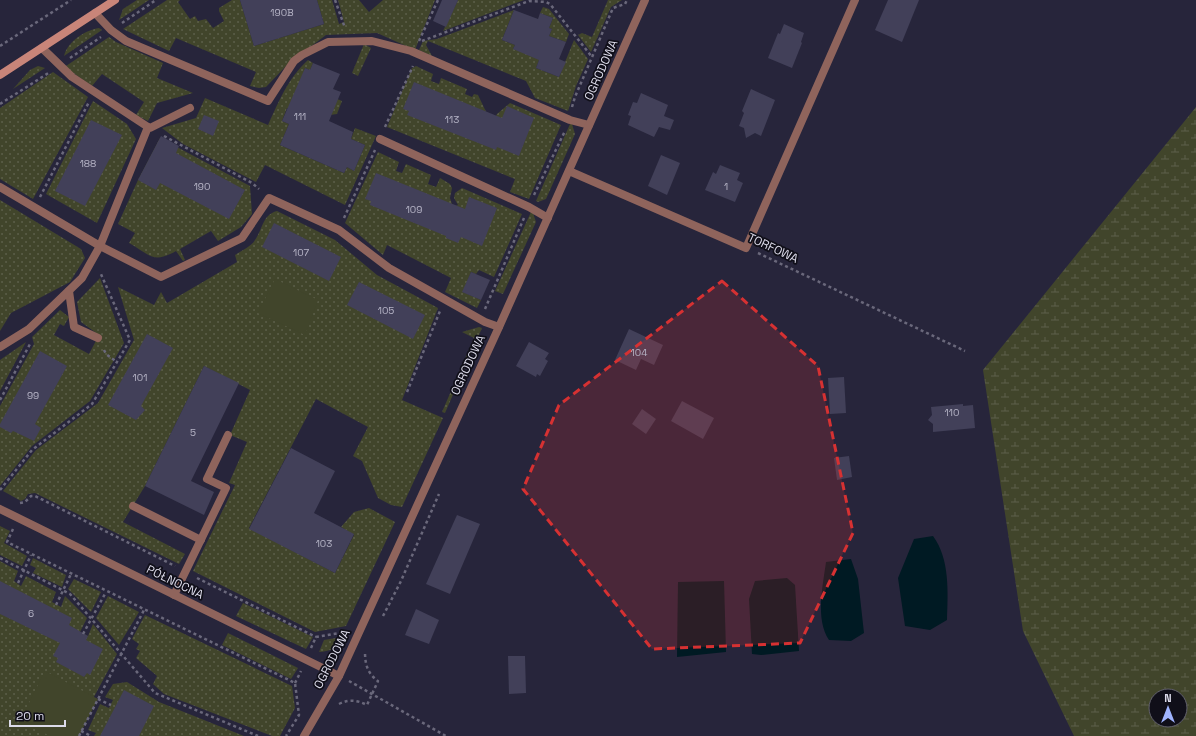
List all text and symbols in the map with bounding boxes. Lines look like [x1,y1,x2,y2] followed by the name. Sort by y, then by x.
[270,6,294,19] house number: 190B
[580,37,622,103] street label: OGRODOWA
[294,110,306,123] house number: 111
[445,113,459,126] house number: 113
[80,157,96,170] house number: 188
[194,180,210,193] house number: 190
[724,180,728,193] house number: 1
[406,203,422,216] house number: 109
[745,229,801,267] street label: TORFOWA
[293,246,309,259] house number: 107
[378,304,394,317] house number: 105
[447,332,489,398] street label: OGRODOWA
[631,346,647,359] house number: 104
[133,371,147,384] house number: 101
[27,389,39,402] house number: 99
[945,406,959,419] house number: 110
[190,426,196,439] house number: 5
[316,537,332,550] house number: 103
[144,561,207,603] street label: PÓŁNOCNA
[28,607,34,620] house number: 6
[310,626,354,692] street label: OGRODOWA
[1148,688,1188,728] north arrow
[1164,691,1172,705] text: N
[10,702,65,728] scale bar
[16,708,44,724] text: 20 m

